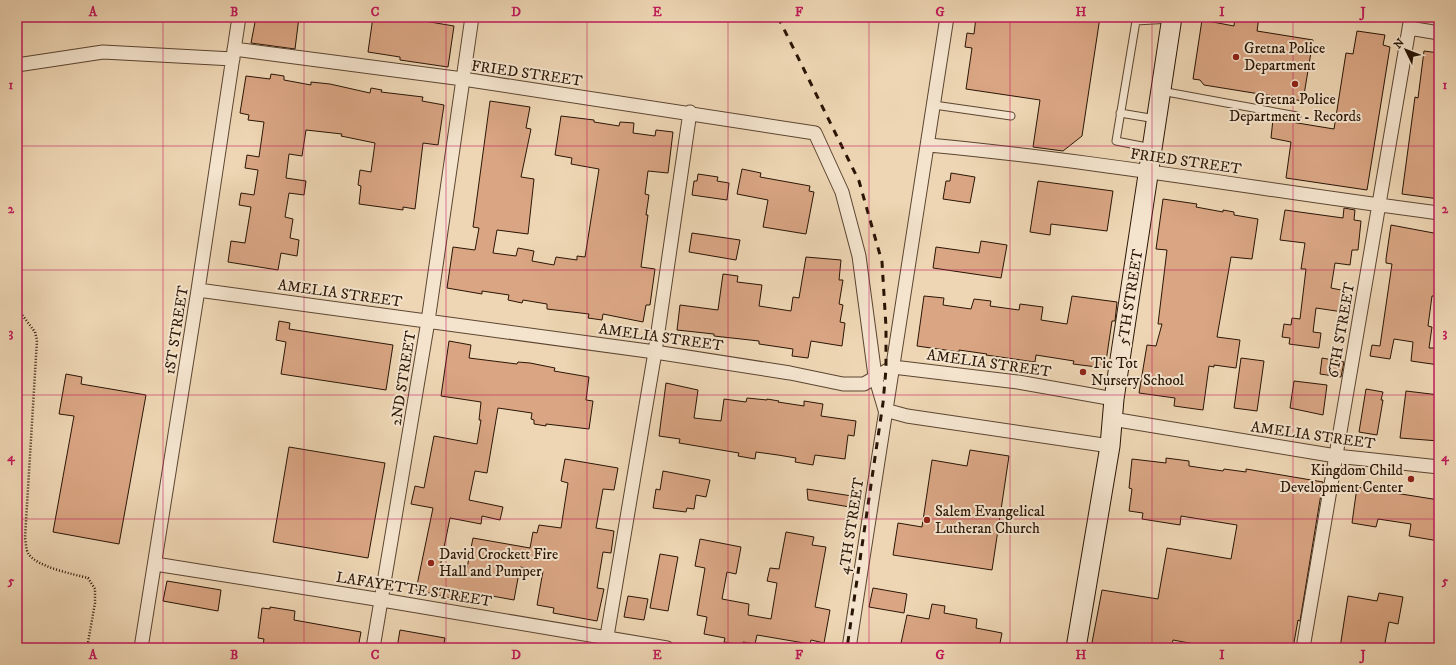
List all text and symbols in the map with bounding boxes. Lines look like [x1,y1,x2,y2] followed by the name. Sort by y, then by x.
[88,4,98,20] text: A
[230,4,238,20] text: B
[371,4,380,20] text: C
[511,4,521,20] text: D
[652,4,662,20] text: E
[795,4,804,20] text: F
[935,4,945,20] text: G
[1076,4,1087,20] text: H
[1219,4,1225,20] text: I
[1358,4,1366,21] text: J
[1386,30,1426,70] north arrow
[1391,36,1408,52] text: N
[1244,39,1325,75] place label: Gretna Police Department
[1231,52,1241,62] marker: Gretna Police Department
[470,56,584,91] street label: FRIED STREET
[9,77,14,93] text: 1
[1443,77,1448,93] text: 1
[1290,79,1300,89] marker: Gretna Police Department - Records
[1229,90,1361,126] place label: Gretna Police Department - Records
[1129,144,1243,179] street label: FRIED STREET
[8,201,15,217] text: 2
[1442,201,1449,217] text: 2
[1114,247,1148,346] street label: 5TH STREET
[276,275,404,312] street label: AMELIA STREET
[1324,280,1359,379] street label: 6TH STREET
[160,284,193,376] street label: 1ST STREET
[597,319,725,356] street label: AMELIA STREET
[9,325,14,341] text: 3
[1443,325,1448,341] text: 3
[387,329,420,427] street label: 2ND STREET
[925,345,1053,382] street label: AMELIA STREET
[1091,354,1185,390] place label: Tic Tot Nursery School
[1078,367,1088,377] marker: Tic Tot Nursery School
[1249,417,1377,454] street label: AMELIA STREET
[6,449,15,466] text: 4
[1440,449,1449,466] text: 4
[1280,461,1404,497] place label: Kingdom Child Development Center
[1406,474,1416,484] marker: Kingdom Child Development Center
[834,476,869,576] street label: 4TH STREET
[935,502,1045,538] place label: Salem Evangelical Lutheran Church
[922,515,932,525] marker: Salem Evangelical Lutheran Church
[439,545,558,581] place label: David Crockett Fire Hall and Pumper
[426,558,436,568] marker: David Crockett Fire Hall and Pumper
[335,568,494,611] street label: LAFAYETTE STREET
[7,573,15,589] text: 5
[1441,573,1449,589] text: 5
[88,647,98,663] text: A
[230,647,238,663] text: B
[371,647,380,663] text: C
[511,647,521,663] text: D
[652,647,662,663] text: E
[795,647,804,663] text: F
[935,647,945,663] text: G
[1076,647,1087,663] text: H
[1219,647,1225,663] text: I
[1358,647,1366,664] text: J

